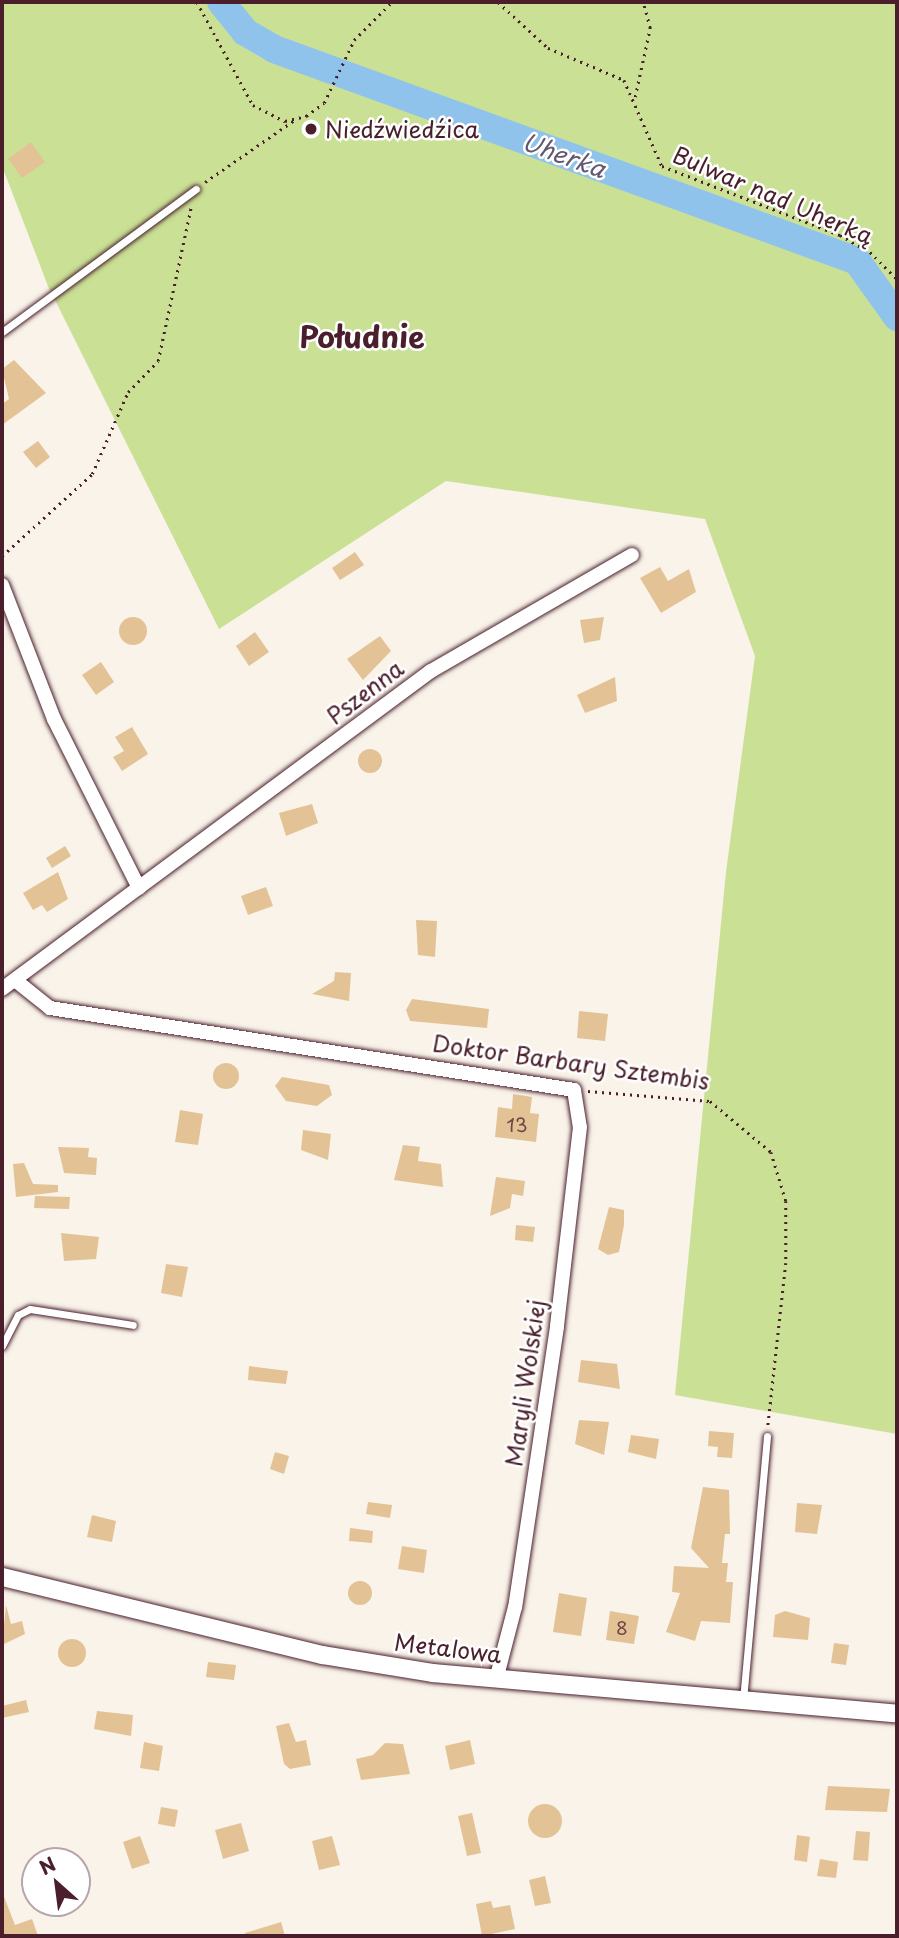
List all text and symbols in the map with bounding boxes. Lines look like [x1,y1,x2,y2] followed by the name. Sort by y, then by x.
[325,115,479,143] place label: Niedźwiedźica
[303,121,319,137] marker: Niedźwiedźica
[518,127,610,183] water label: Uherka
[669,140,877,250] street label: Bulwar nad Uherką
[299,318,425,354] district label: Południe
[321,654,409,730] street label: Pszenna
[431,1029,711,1095] street label: Doktor Barbary Sztembis
[506,1114,528,1136] house number: 13
[500,1297,550,1469] street label: Maryli Wolskiej
[616,1617,628,1639] house number: 8
[393,1628,503,1668] street label: Metalowa
[21,1847,91,1917] north arrow
[34,1849,60,1881] text: N

